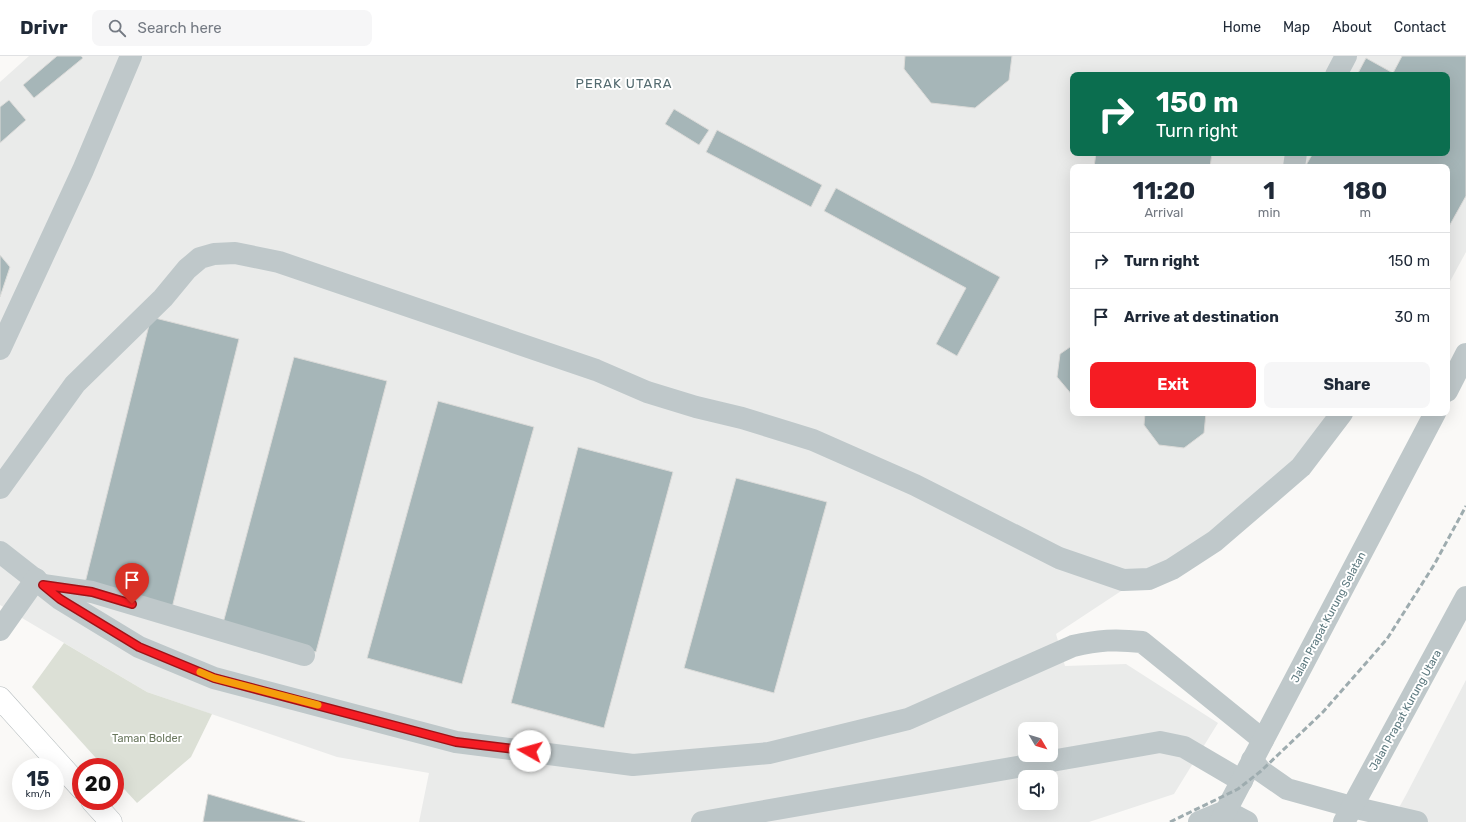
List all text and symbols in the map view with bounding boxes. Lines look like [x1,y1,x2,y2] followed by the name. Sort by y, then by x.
[92,10,372,46] search box
[20,16,68,39] text: Drivr
[106,17,128,39] icon: search
[138,19,222,37] text: Search here
[1223,19,1261,36] text: Home
[1283,19,1310,36] text: Map
[1332,19,1372,36] text: About
[1394,19,1446,36] text: Contact
[576,76,672,91] district label: PERAK UTARA
[1156,86,1239,119] text: 150 m
[1090,88,1142,140] icon: right
[1156,120,1238,142] text: Turn right
[1133,177,1195,205] text: 11:20
[1263,177,1275,205] text: 1
[1343,177,1387,205] text: 180
[1144,205,1183,220] text: Arrival
[1258,205,1280,220] text: min
[1359,205,1371,220] text: m
[1090,250,1112,272] icon: right
[1124,252,1199,270] text: Turn right
[1388,252,1430,270] text: 150 m
[1090,306,1112,328] icon: arrive
[1124,308,1279,326] text: Arrive at destination
[1394,308,1430,326] text: 30 m
[1090,362,1256,408] button: Exit
[1264,362,1430,408] button: Share
[1288,550,1369,685] street label: Jalan Prapat Kurung Selatan
[115,563,149,604] pin
[121,569,143,591] icon: arrive
[1367,648,1444,773] street label: Jalan Prapat Kurung Utara
[1018,722,1058,762] north arrow
[1018,722,1058,810] map controls
[509,730,551,772] position arrow
[112,732,183,745] park label: Taman Bolder
[72,758,124,810] speed limit sign: 20
[27,767,49,791] text: 15
[1018,770,1058,810] button: sound
[26,788,50,800] text: km/h

